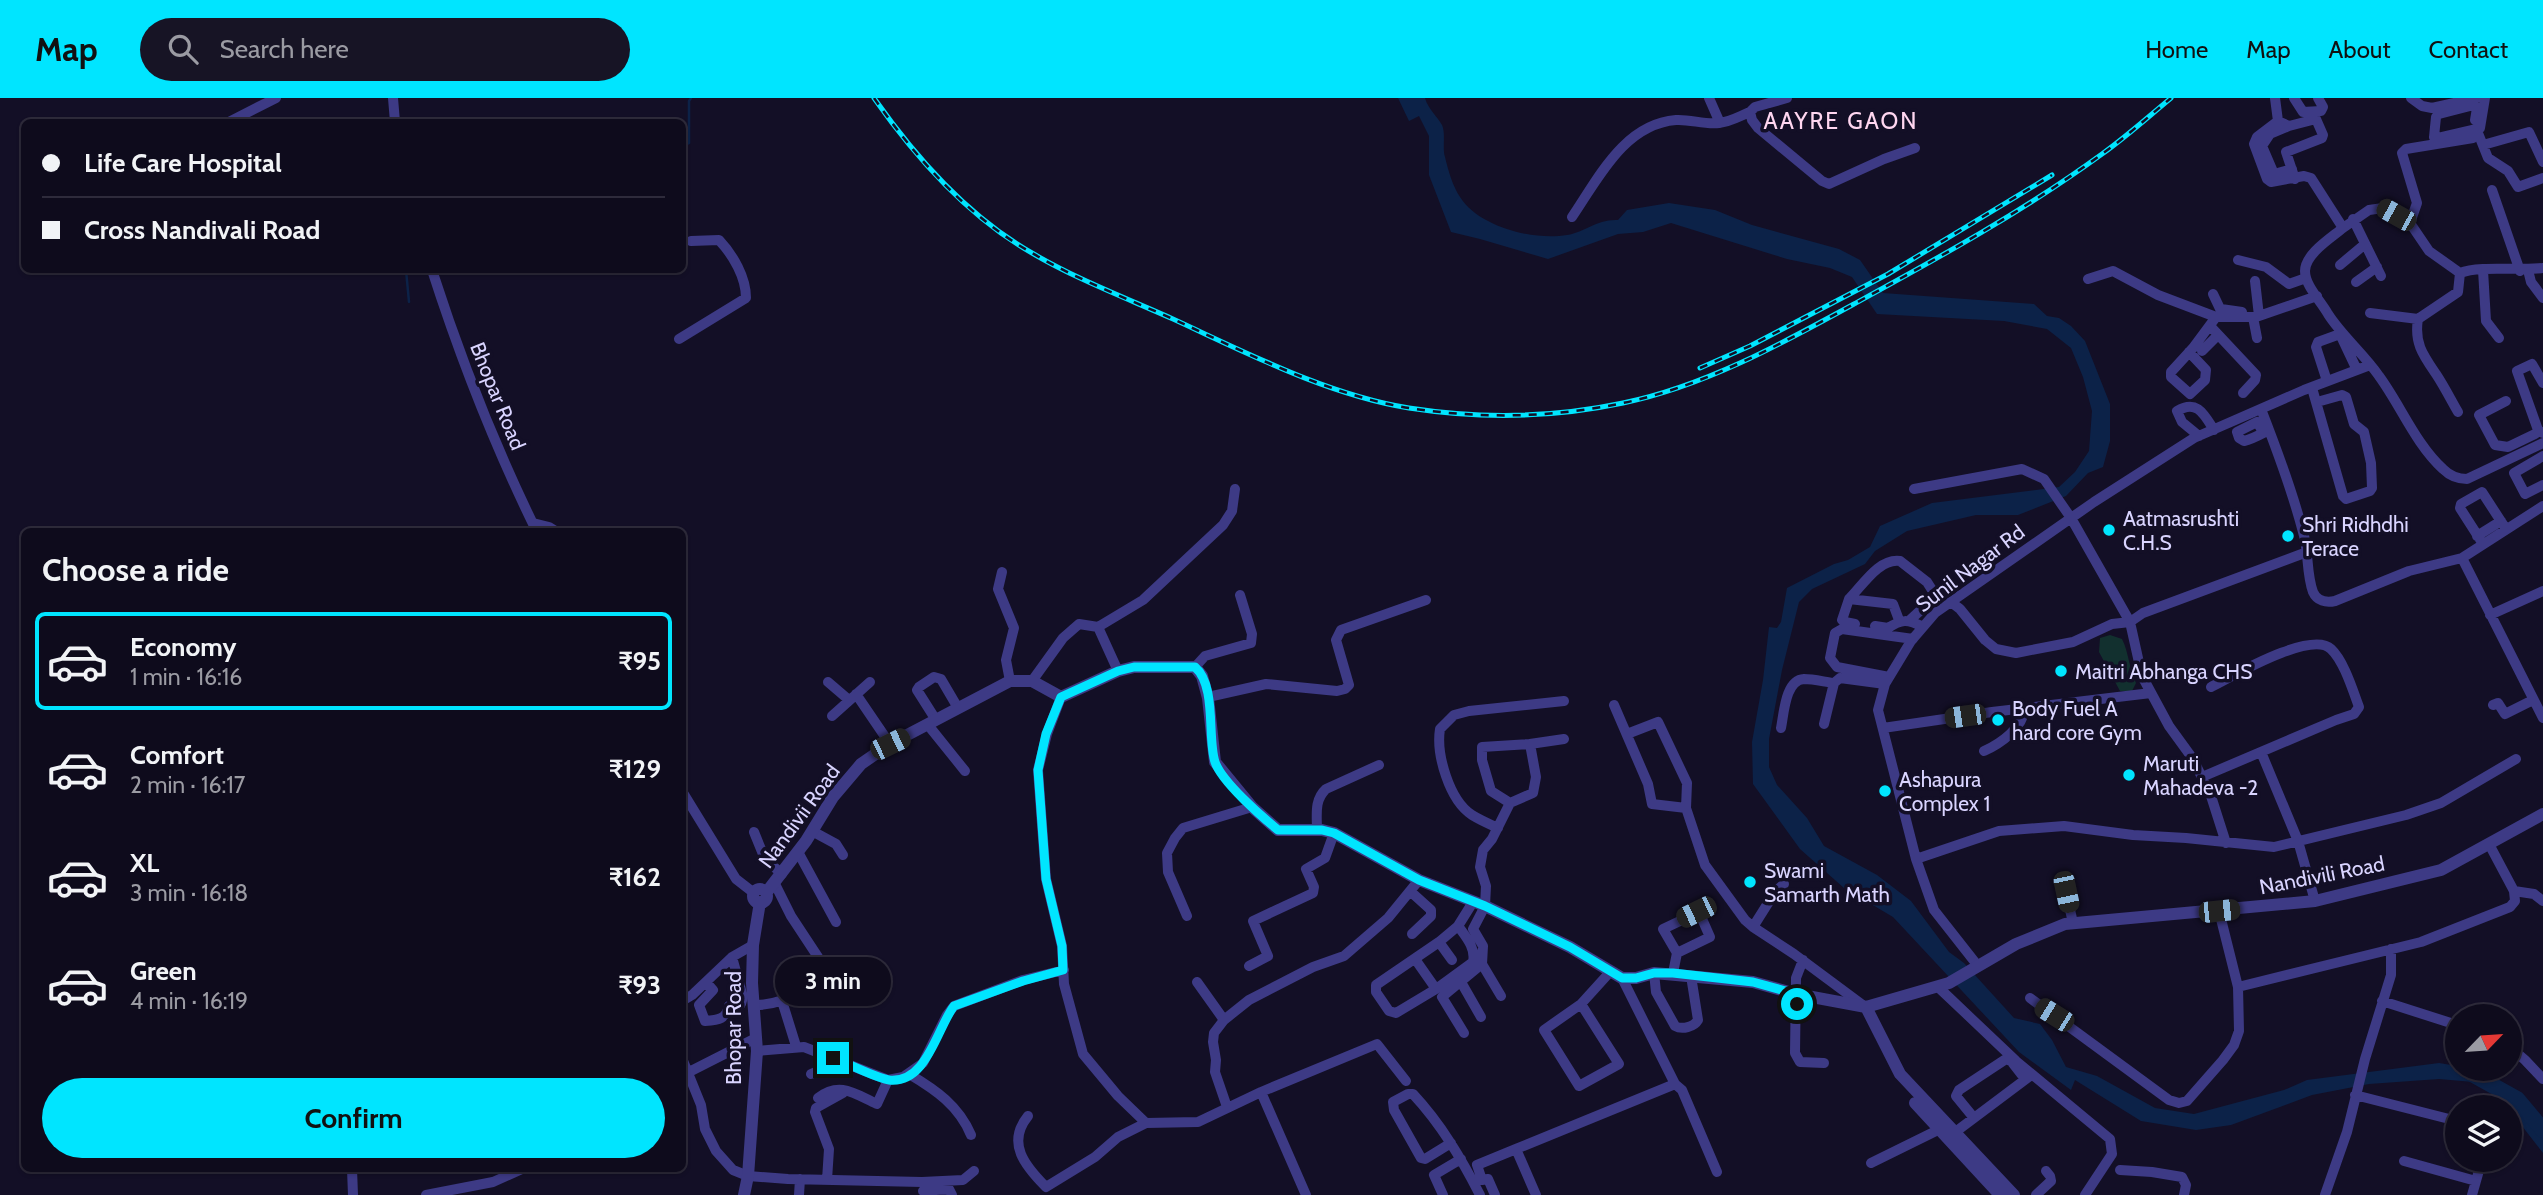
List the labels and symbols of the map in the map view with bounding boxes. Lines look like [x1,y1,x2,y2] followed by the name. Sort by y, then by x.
[1764,107,1918,135] district label: AAYRE GAON
[2373,196,2420,234] car
[465,338,531,454] street label: Bhopar Road
[2123,506,2239,555] place label: Aatmasrushti C.H.S
[2302,512,2409,561] place label: Shri Ridhdhi Terace
[1911,519,2029,617] street label: Sunil Nagar Rd
[2101,522,2117,538] marker: Aatmasrushti C.H.S
[2280,528,2296,544] marker: Shri Ridhdhi Terace
[2075,659,2252,684] place label: Maitri Abhanga CHS
[2053,663,2069,679] marker: Maitri Abhanga CHS
[2012,696,2142,745] place label: Body Fuel A hard core Gym
[1943,703,1988,729] car
[1990,712,2006,728] marker: Body Fuel A hard core Gym
[867,725,914,763] car
[2143,751,2258,800] place label: Maruti Mahadeva -2
[753,759,845,873] street label: Nandivii Road
[1899,767,1990,816] place label: Ashapura Complex 1
[2121,767,2137,783] marker: Maruti Mahadeva -2
[1877,783,1893,799] marker: Ashapura Complex 1
[2257,851,2387,899] street label: Nandivili Road
[1764,858,1890,907] place label: Swami Samarth Math
[2052,869,2081,915] car
[1742,874,1758,890] marker: Swami Samarth Math
[1673,893,1720,931] car
[2198,898,2241,924] car
[775,956,891,1006] callout: 3 min
[721,971,746,1085] street label: Bhopar Road
[1781,988,1813,1020] route start
[2031,995,2078,1035] car
[2445,1004,2522,1082] north arrow
[817,1042,849,1074] route end

